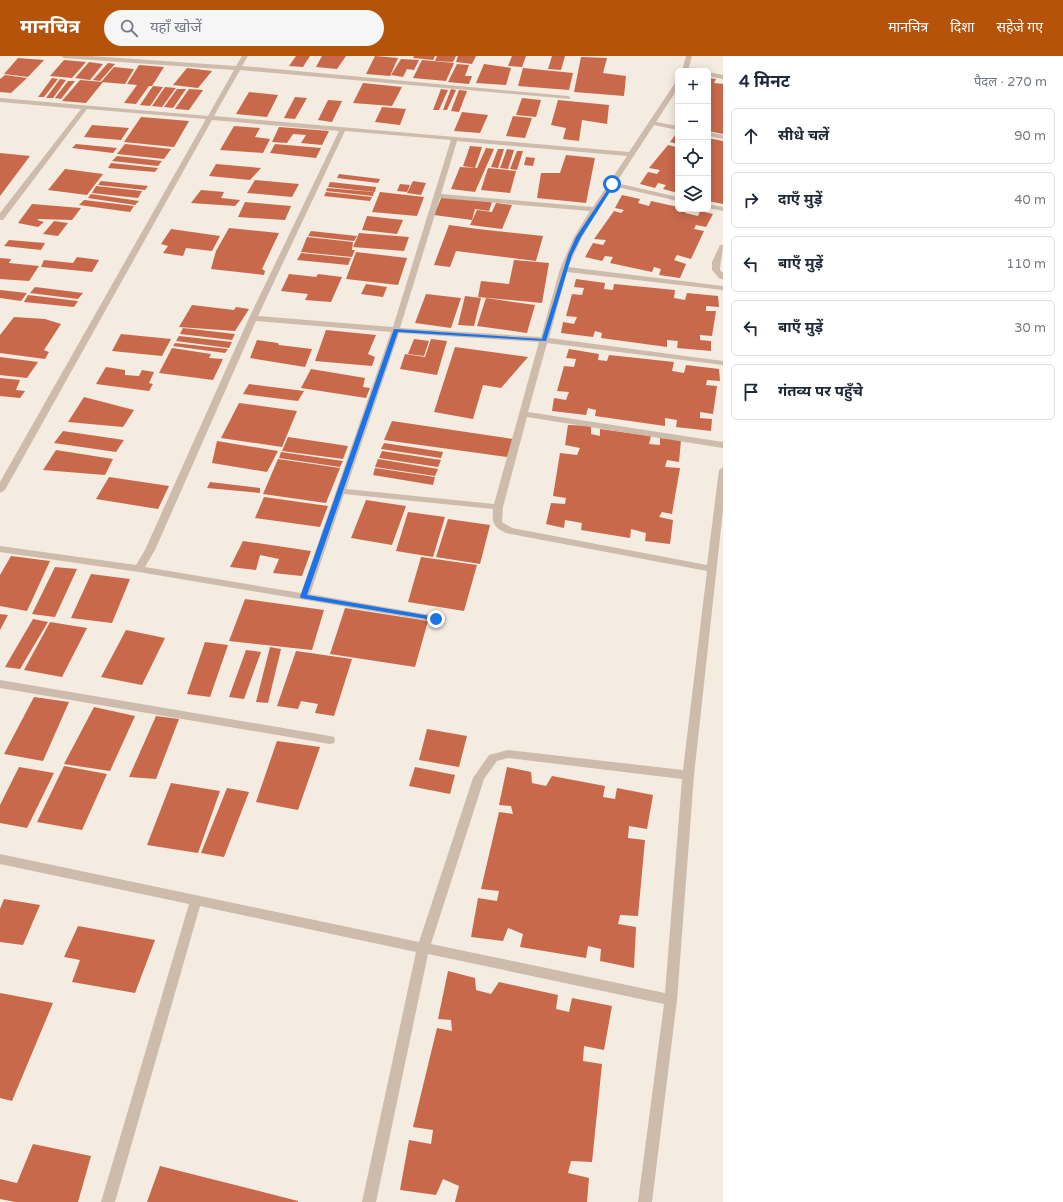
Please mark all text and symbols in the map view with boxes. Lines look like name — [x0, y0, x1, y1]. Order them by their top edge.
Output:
search box — [104, 10, 384, 46]
text: मानचित्र — [20, 16, 80, 38]
icon: search — [118, 17, 140, 39]
text: यहाँ खोजें — [150, 18, 202, 36]
text: मानचित्र — [888, 19, 928, 36]
text: दिशा — [950, 19, 974, 36]
text: सहेजे गए — [996, 19, 1043, 36]
map controls — [675, 68, 711, 212]
button: + — [675, 68, 711, 104]
text: 4 मिनट — [739, 71, 790, 92]
text: पैदल · 270 m — [974, 74, 1047, 90]
button: − — [675, 104, 711, 140]
icon: ahead — [740, 125, 762, 147]
text: सीधे चलें — [778, 126, 829, 144]
text: 90 m — [1014, 128, 1046, 144]
button: locate — [675, 140, 711, 176]
route start — [603, 175, 621, 193]
button: layers — [675, 176, 711, 212]
icon: right — [740, 189, 762, 211]
text: दाएँ मुड़ें — [778, 190, 822, 208]
text: 40 m — [1014, 192, 1046, 208]
icon: left — [740, 253, 762, 275]
text: बाएँ मुड़ें — [778, 254, 823, 272]
text: 110 m — [1006, 256, 1046, 272]
icon: left — [740, 317, 762, 339]
text: बाएँ मुड़ें — [778, 318, 823, 336]
text: 30 m — [1014, 320, 1046, 336]
icon: arrive — [740, 381, 762, 403]
text: गंतव्य पर पहुँचे — [778, 382, 863, 400]
route end — [427, 610, 445, 628]

